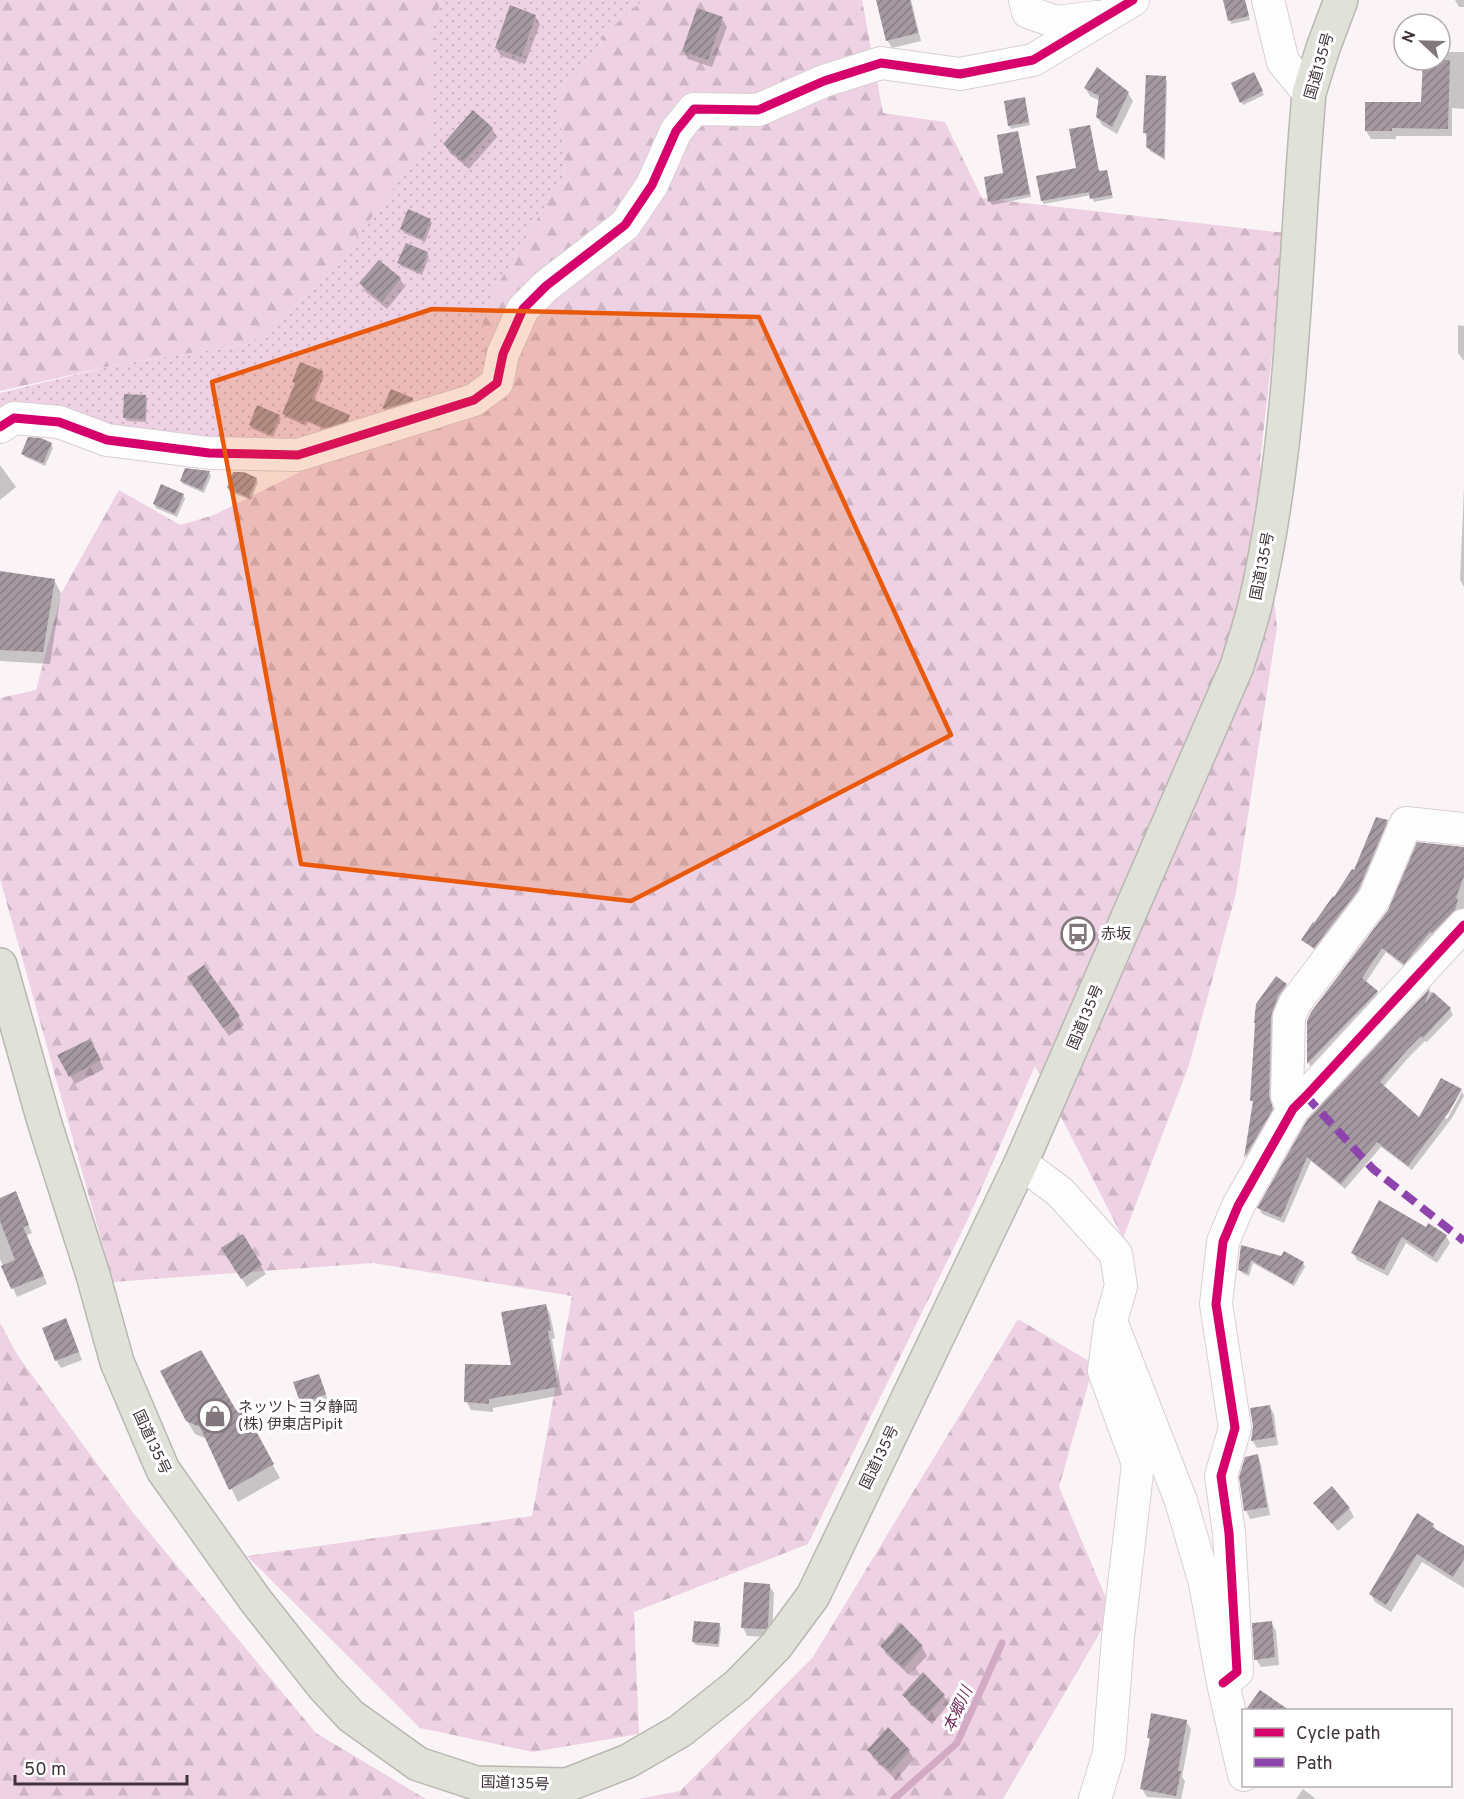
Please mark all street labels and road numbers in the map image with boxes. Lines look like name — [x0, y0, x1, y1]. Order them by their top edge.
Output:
street label: 国道135号 — [1302, 31, 1339, 102]
street label: 国道135号 — [1248, 531, 1279, 602]
street label: 国道135号 — [1064, 982, 1109, 1053]
street label: 国道135号 — [127, 1407, 174, 1478]
street label: 国道135号 — [857, 1423, 904, 1493]
street label: 国道135号 — [480, 1774, 550, 1795]

